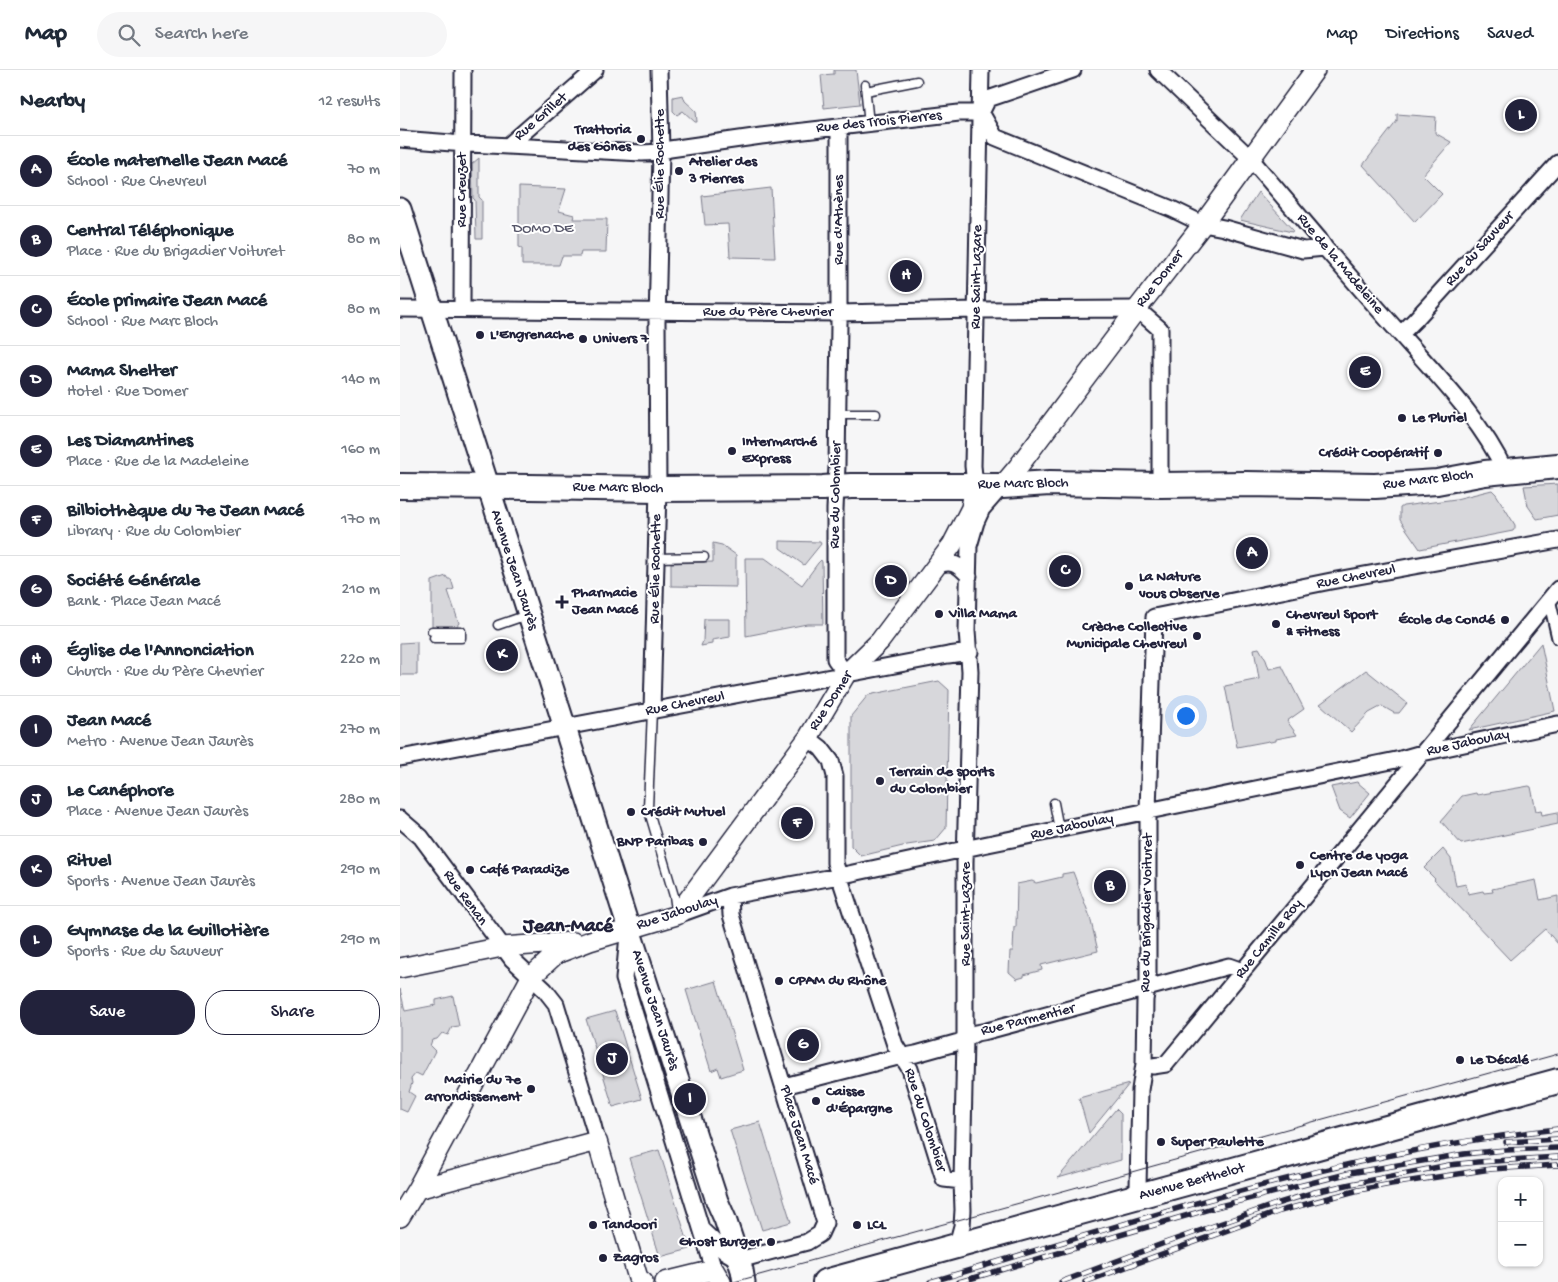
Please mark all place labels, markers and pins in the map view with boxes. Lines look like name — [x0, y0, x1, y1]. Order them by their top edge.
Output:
pin: L — [1505, 96, 1537, 134]
place label: Trattoria des Gônes — [568, 121, 632, 156]
marker: Trattoria des Gônes — [635, 133, 647, 145]
place label: Atelier des 3 Pierres — [688, 153, 758, 188]
marker: Atelier des 3 Pierres — [673, 165, 685, 177]
pin: H — [890, 257, 922, 295]
place label: L'Engrenache — [490, 326, 575, 344]
marker: L'Engrenache — [474, 329, 486, 341]
place label: Univers 7 — [593, 330, 650, 348]
marker: Univers 7 — [577, 333, 589, 345]
pin: E — [1349, 353, 1381, 391]
place label: Le Pluriel — [1412, 409, 1468, 427]
marker: Le Pluriel — [1396, 412, 1408, 424]
place label: Intermarché Express — [742, 433, 818, 468]
place label: Crédit Coopératif — [1318, 444, 1429, 462]
marker: Intermarché Express — [726, 445, 738, 457]
marker: Crédit Coopératif — [1432, 447, 1444, 459]
pin: A — [1236, 534, 1268, 572]
pin: C — [1049, 552, 1081, 590]
pin: D — [875, 562, 907, 600]
place label: La Nature vous Observe — [1138, 568, 1221, 603]
marker: La Nature vous Observe — [1123, 580, 1135, 592]
place label: Pharmacie Jean Macé — [571, 584, 640, 619]
marker: Pharmacie Jean Macé — [556, 596, 568, 608]
place label: Villa Mama — [948, 605, 1017, 623]
place label: Chevreul Sport & Fitness — [1285, 606, 1379, 641]
marker: Villa Mama — [933, 608, 945, 620]
place label: École de Condé — [1399, 611, 1496, 629]
marker: École de Condé — [1499, 614, 1511, 626]
place label: Crèche Collective Municipale Chevreul — [1067, 618, 1188, 653]
marker: Chevreul Sport & Fitness — [1270, 618, 1282, 630]
marker: Crèche Collective Municipale Chevreul — [1191, 630, 1203, 642]
pin: K — [486, 636, 518, 674]
place label: Terrain de sports du Colombier — [889, 763, 996, 798]
marker: Terrain de sports du Colombier — [874, 775, 886, 787]
place label: Crédit Mutuel — [640, 803, 726, 821]
pin: F — [781, 804, 813, 842]
marker: Crédit Mutuel — [625, 806, 637, 818]
place label: BNP Paribas — [616, 833, 694, 851]
marker: BNP Paribas — [697, 836, 709, 848]
place label: Centre de yoga Lyon Jean Macé — [1309, 847, 1409, 882]
marker: Centre de yoga Lyon Jean Macé — [1294, 859, 1306, 871]
place label: Café Paradize — [479, 861, 570, 879]
marker: Café Paradize — [464, 864, 476, 876]
pin: B — [1094, 867, 1126, 905]
place label: CPAM du Rhône — [788, 972, 887, 990]
marker: CPAM du Rhône — [773, 975, 785, 987]
pin: G — [787, 1026, 819, 1064]
pin: J — [596, 1040, 628, 1078]
place label: Le Décalé — [1470, 1051, 1530, 1069]
marker: Le Décalé — [1454, 1054, 1466, 1066]
place label: Mairie du 7e arrondissement — [424, 1071, 523, 1106]
pin: I — [674, 1080, 706, 1118]
marker: Mairie du 7e arrondissement — [525, 1083, 537, 1095]
place label: Caisse d'Épargne — [825, 1083, 894, 1118]
marker: Caisse d'Épargne — [810, 1095, 822, 1107]
place label: Super Paulette — [1171, 1133, 1265, 1151]
marker: Super Paulette — [1155, 1136, 1167, 1148]
place label: Tandoori — [602, 1216, 657, 1234]
place label: LCL — [867, 1216, 888, 1234]
marker: Tandoori — [587, 1219, 599, 1231]
marker: LCL — [851, 1219, 863, 1231]
place label: Ghost Burger — [679, 1233, 763, 1251]
marker: Ghost Burger — [765, 1236, 777, 1248]
place label: Zagros — [613, 1249, 660, 1267]
marker: Zagros — [597, 1252, 609, 1264]

